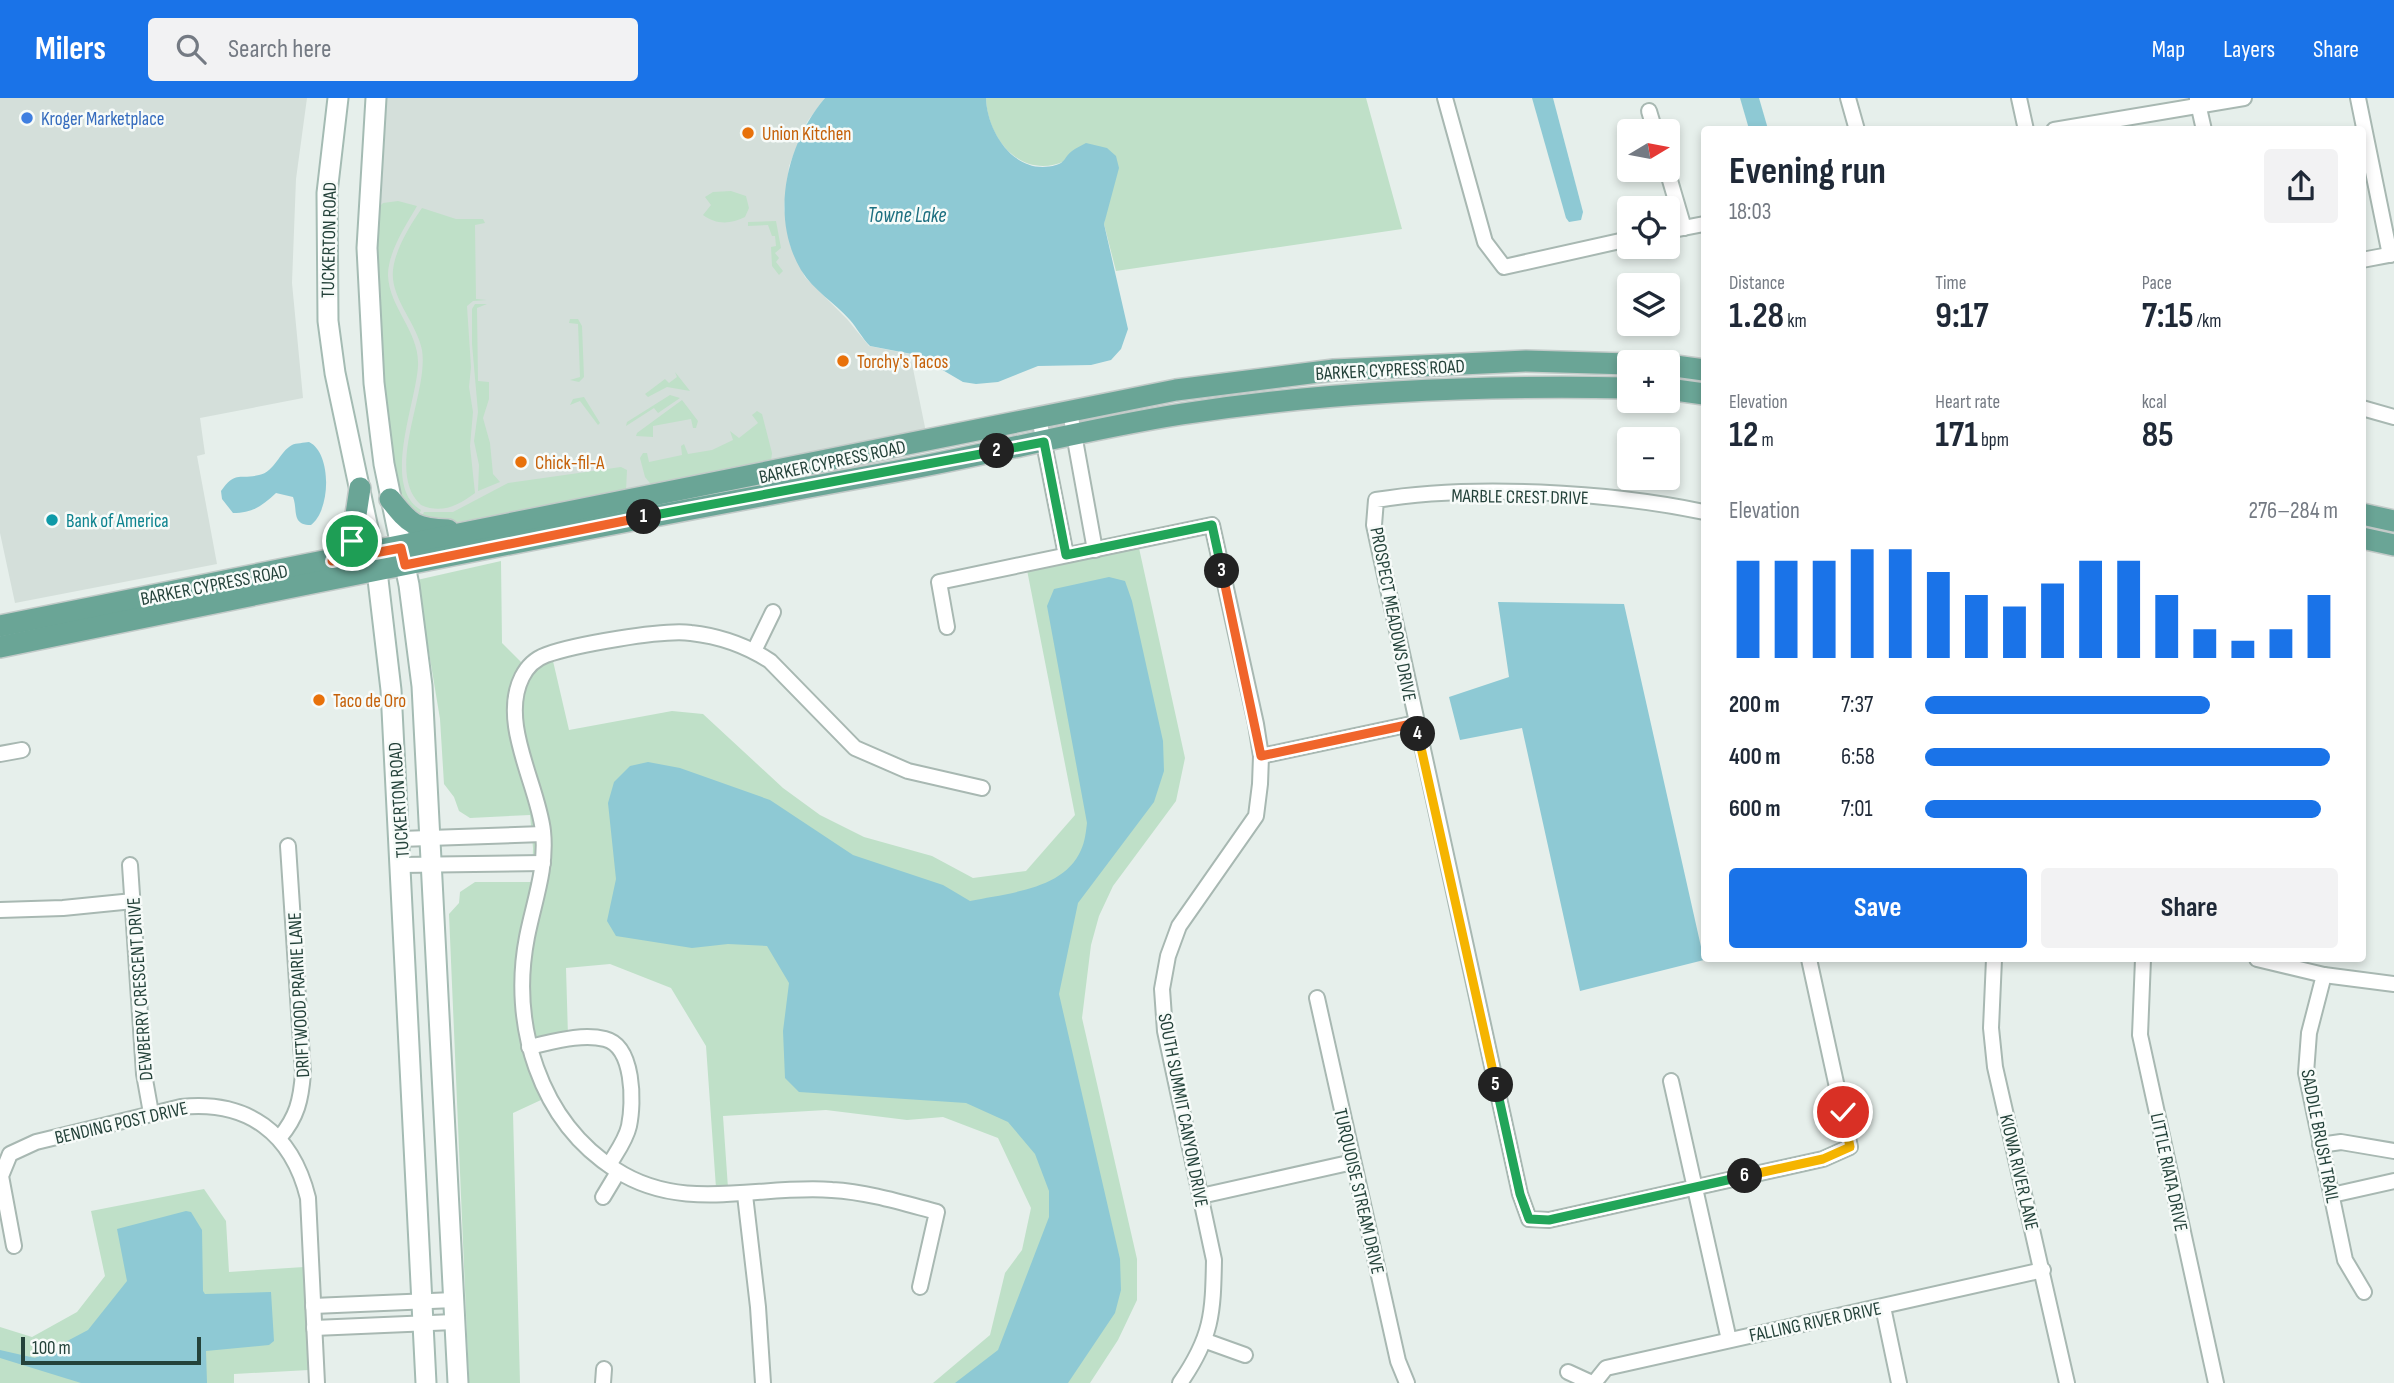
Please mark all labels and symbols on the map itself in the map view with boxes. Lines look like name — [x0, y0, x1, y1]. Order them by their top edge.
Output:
place label: Kroger Marketplace — [41, 108, 164, 131]
marker: Kroger Marketplace — [19, 110, 35, 126]
north arrow — [1617, 119, 1680, 182]
place label: Union Kitchen — [762, 123, 851, 146]
marker: Union Kitchen — [740, 125, 756, 141]
street label: TUCKERTON ROAD — [317, 182, 342, 298]
water label: Towne Lake — [868, 203, 946, 228]
place label: Torchy's Tacos — [857, 351, 949, 374]
marker: Torchy's Tacos — [835, 353, 851, 369]
street label: BARKER CYPRESS ROAD — [1315, 355, 1465, 386]
pin: 2 — [979, 434, 1014, 468]
street label: BARKER CYPRESS ROAD — [757, 436, 908, 489]
place label: Chick-fil-A — [535, 452, 605, 475]
marker: Chick-fil-A — [513, 454, 529, 470]
street label: MARBLE CREST DRIVE — [1451, 485, 1589, 510]
pin: 1 — [626, 500, 662, 534]
place label: Bank of America — [66, 510, 169, 533]
pin — [322, 511, 382, 571]
marker: Bank of America — [44, 512, 60, 528]
street label: PROSPECT MEADOWS DRIVE — [1364, 525, 1421, 703]
pin: 3 — [1204, 554, 1240, 588]
street label: BARKER CYPRESS ROAD — [139, 560, 290, 611]
place label: Taco de Oro — [333, 690, 406, 713]
marker: Taco de Oro — [311, 692, 327, 708]
pin: 4 — [1400, 716, 1436, 752]
street label: TUCKERTON ROAD — [384, 741, 415, 859]
street label: DEWBERRY CRESCENT DRIVE — [123, 896, 158, 1081]
street label: DRIFTWOOD PRAIRIE LANE — [284, 912, 315, 1078]
street label: SOUTH SUMMIT CANYON DRIVE — [1152, 1011, 1213, 1209]
pin: 5 — [1478, 1068, 1514, 1102]
street label: SADDLE BRUSH TRAIL — [2295, 1068, 2344, 1205]
pin — [1813, 1082, 1873, 1142]
street label: BENDING POST DRIVE — [53, 1097, 190, 1150]
street label: TURQUOISE STREAM DRIVE — [1328, 1106, 1389, 1277]
street label: LITTLE RIATA DRIVE — [2145, 1111, 2192, 1234]
street label: KIOWA RIVER LANE — [1994, 1112, 2043, 1233]
pin: 6 — [1728, 1158, 1762, 1194]
street label: FALLING RIVER DRIVE — [1747, 1297, 1883, 1348]
scale bar — [21, 1334, 201, 1366]

